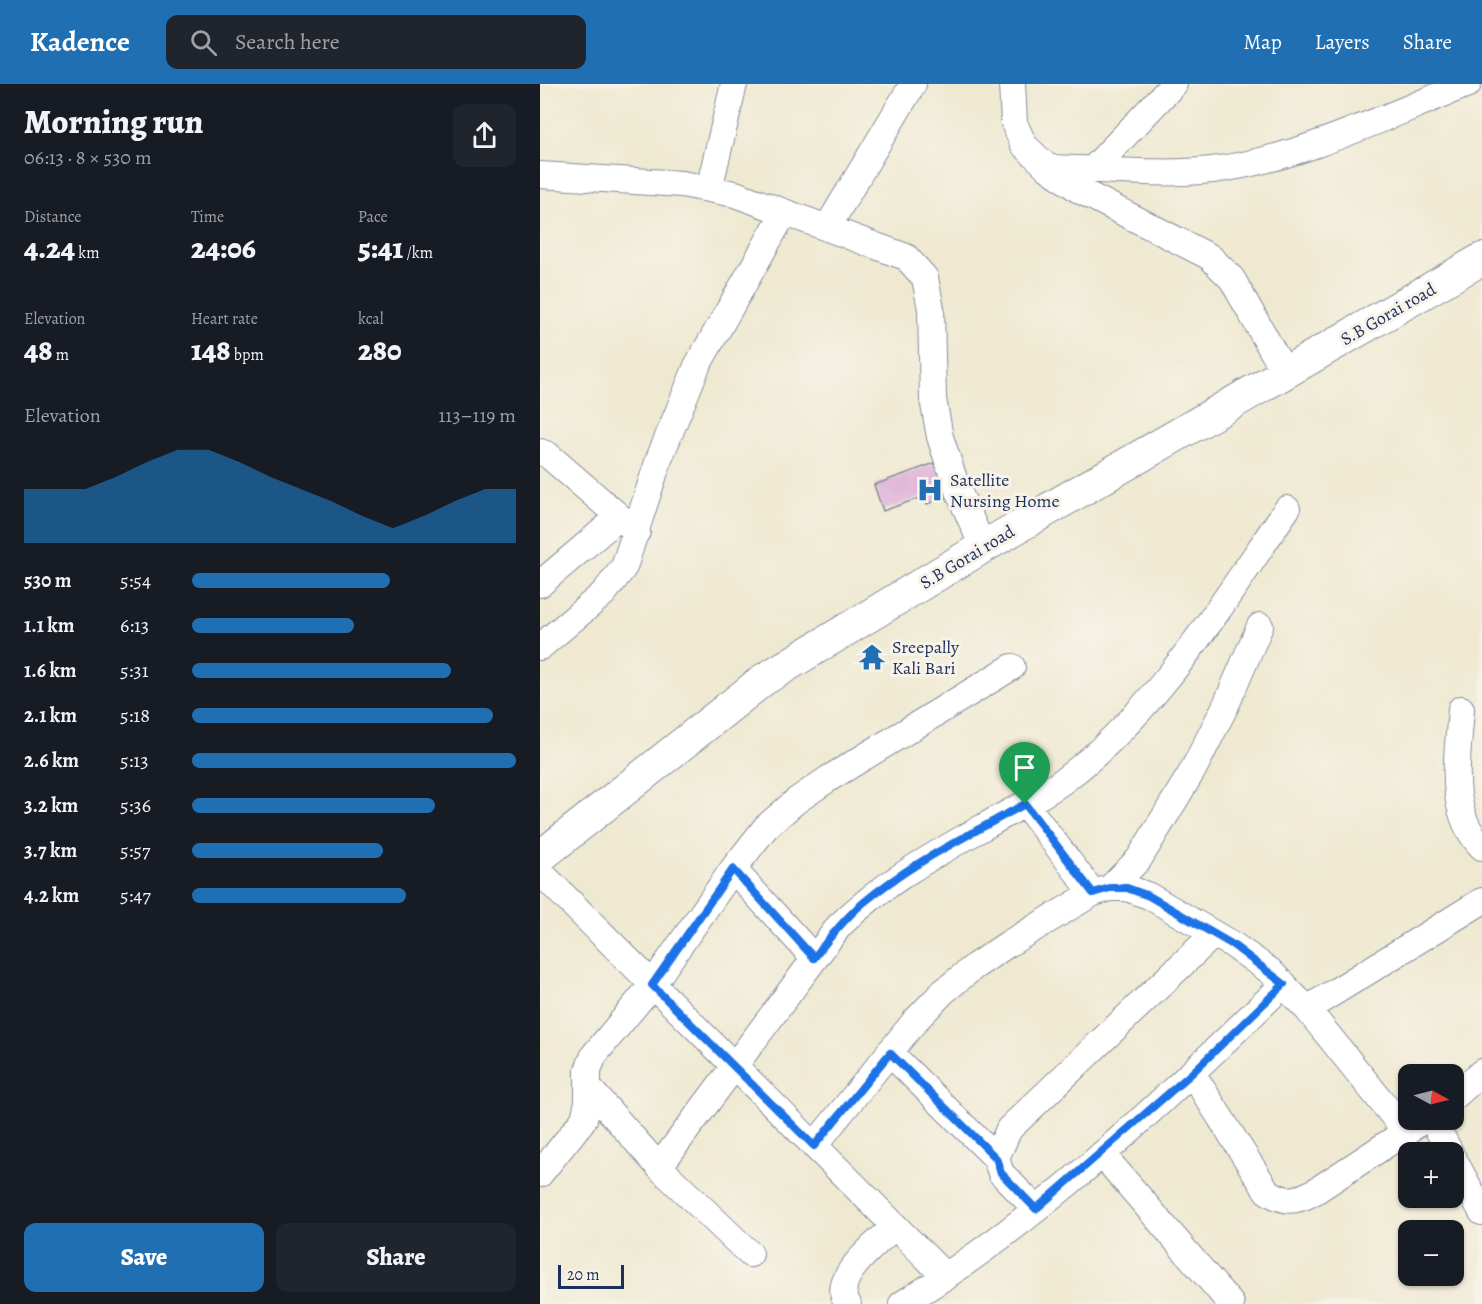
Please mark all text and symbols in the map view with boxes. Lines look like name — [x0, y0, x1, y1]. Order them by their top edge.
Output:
search box — [166, 15, 586, 69]
text: Kadence — [30, 23, 130, 61]
icon: search — [187, 26, 220, 59]
text: Search here — [235, 27, 340, 57]
text: Map — [1243, 28, 1282, 56]
text: Layers — [1315, 28, 1370, 56]
text: Share — [1403, 28, 1452, 56]
text: Morning run — [24, 99, 203, 144]
button: share — [453, 104, 516, 167]
text: 06:13 · 8 × 530 m — [24, 144, 152, 171]
text: Distance — [24, 206, 81, 228]
text: Time — [191, 206, 224, 228]
text: Pace — [358, 206, 388, 228]
text: 4.24 — [24, 228, 75, 268]
text: 24:06 — [191, 228, 256, 268]
text: 5:41 — [358, 228, 403, 268]
text: km — [75, 242, 100, 264]
text: /km — [403, 242, 433, 264]
street label: S.B Gorai road — [1336, 277, 1440, 351]
text: Elevation — [24, 308, 85, 330]
text: Heart rate — [191, 308, 258, 330]
text: kcal — [358, 308, 384, 330]
text: 48 — [24, 330, 53, 370]
text: 148 — [191, 330, 231, 370]
text: 280 — [358, 330, 402, 370]
text: m — [53, 344, 69, 366]
text: bpm — [231, 344, 264, 366]
text: Elevation — [24, 402, 101, 429]
text: 113–119 m — [438, 402, 516, 429]
place label: Satellite Nursing Home — [950, 468, 1060, 513]
hospital icon: Satellite Nursing Home — [915, 475, 945, 505]
street label: S.B Gorai road — [915, 519, 1019, 595]
text: 530 m — [24, 567, 71, 594]
text: 5:54 — [120, 567, 151, 594]
text: 1.1 km — [24, 612, 74, 639]
text: 6:13 — [120, 612, 149, 639]
place label: Sreepally Kali Bari — [892, 635, 960, 680]
temple icon: Sreepally Kali Bari — [857, 642, 887, 672]
text: 1.6 km — [24, 657, 77, 684]
text: 5:31 — [120, 657, 149, 684]
text: 2.1 km — [24, 702, 77, 729]
text: 5:18 — [120, 702, 150, 729]
pin — [999, 742, 1050, 804]
text: 2.6 km — [24, 747, 79, 774]
text: 5:13 — [120, 747, 149, 774]
icon: arrive — [1008, 751, 1041, 784]
text: 3.2 km — [24, 792, 78, 819]
text: 5:36 — [120, 792, 151, 819]
text: 3.7 km — [24, 837, 77, 864]
text: 5:57 — [120, 837, 150, 864]
text: 4.2 km — [24, 882, 79, 909]
text: 5:47 — [120, 882, 151, 909]
north arrow — [1398, 1064, 1464, 1130]
map controls — [1398, 1064, 1464, 1286]
button: + — [1398, 1142, 1464, 1208]
button: − — [1398, 1220, 1464, 1286]
button: Save — [24, 1223, 264, 1292]
button: Share — [276, 1223, 516, 1292]
scale bar — [558, 1262, 624, 1290]
text: 20 m — [567, 1264, 600, 1286]

